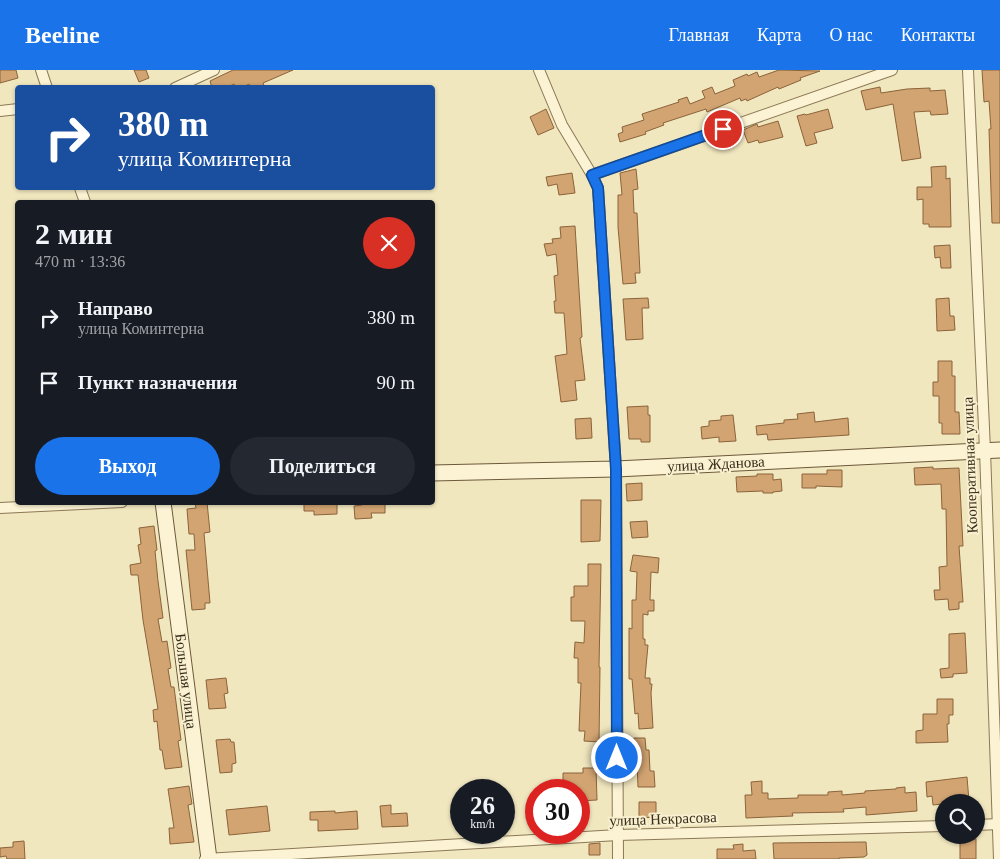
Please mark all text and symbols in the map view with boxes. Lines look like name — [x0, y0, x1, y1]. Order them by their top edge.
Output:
text: Beeline — [25, 22, 100, 48]
text: Главная — [669, 25, 729, 45]
text: Карта — [757, 25, 802, 45]
text: О нас — [830, 25, 873, 45]
text: Контакты — [901, 25, 975, 45]
icon: right — [35, 105, 100, 170]
text: 380 m — [118, 105, 208, 144]
pin — [702, 108, 744, 150]
icon: arrive — [709, 115, 737, 143]
text: улица Коминтерна — [118, 146, 291, 171]
text: 2 мин — [35, 217, 113, 250]
button: close — [363, 217, 415, 269]
text: 470 m · 13:36 — [35, 253, 125, 270]
text: Направо — [78, 298, 153, 319]
icon: right — [35, 304, 63, 332]
text: 380 m — [367, 307, 415, 328]
text: улица Коминтерна — [78, 320, 204, 337]
icon: arrive — [35, 369, 63, 397]
text: Пункт назначения — [78, 372, 237, 393]
text: 90 m — [376, 372, 415, 393]
street label: Кооперативная улица — [960, 396, 980, 534]
button: Выход — [35, 437, 220, 495]
button: Поделиться — [230, 437, 415, 495]
street label: улица Жданова — [667, 453, 765, 475]
street label: Большая улица — [172, 632, 200, 730]
position arrow — [590, 731, 642, 783]
speed limit sign: 30 — [525, 779, 590, 844]
text: 26 — [470, 792, 495, 819]
map controls — [935, 794, 985, 844]
button: search — [935, 794, 985, 844]
street label: улица Некрасова — [609, 809, 717, 829]
text: km/h — [470, 817, 495, 831]

